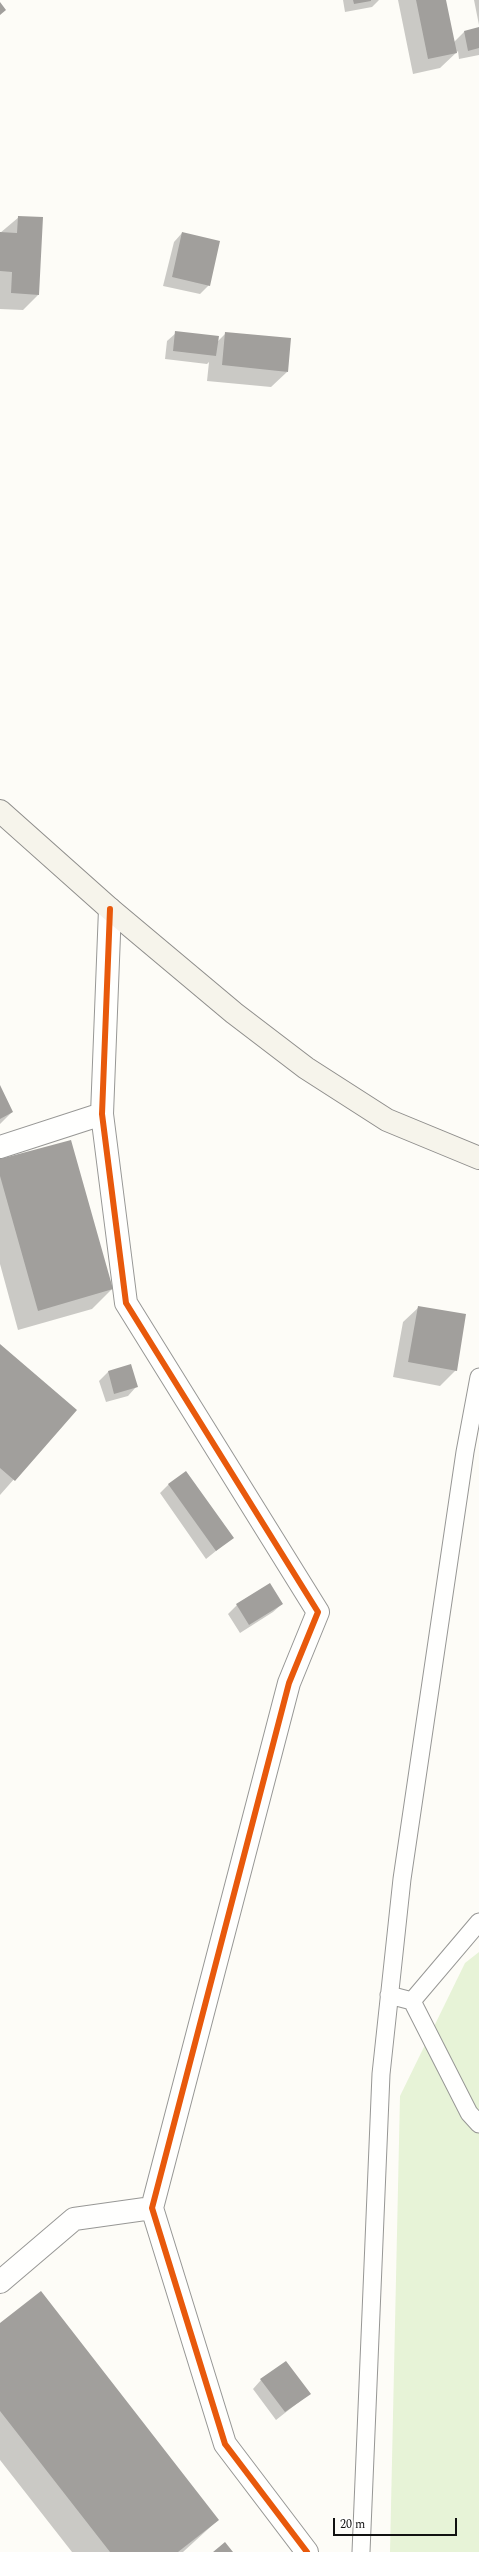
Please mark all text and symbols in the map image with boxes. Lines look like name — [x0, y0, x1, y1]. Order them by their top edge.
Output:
scale bar — [335, 2510, 459, 2536]
text: 20 m — [340, 2515, 365, 2534]

